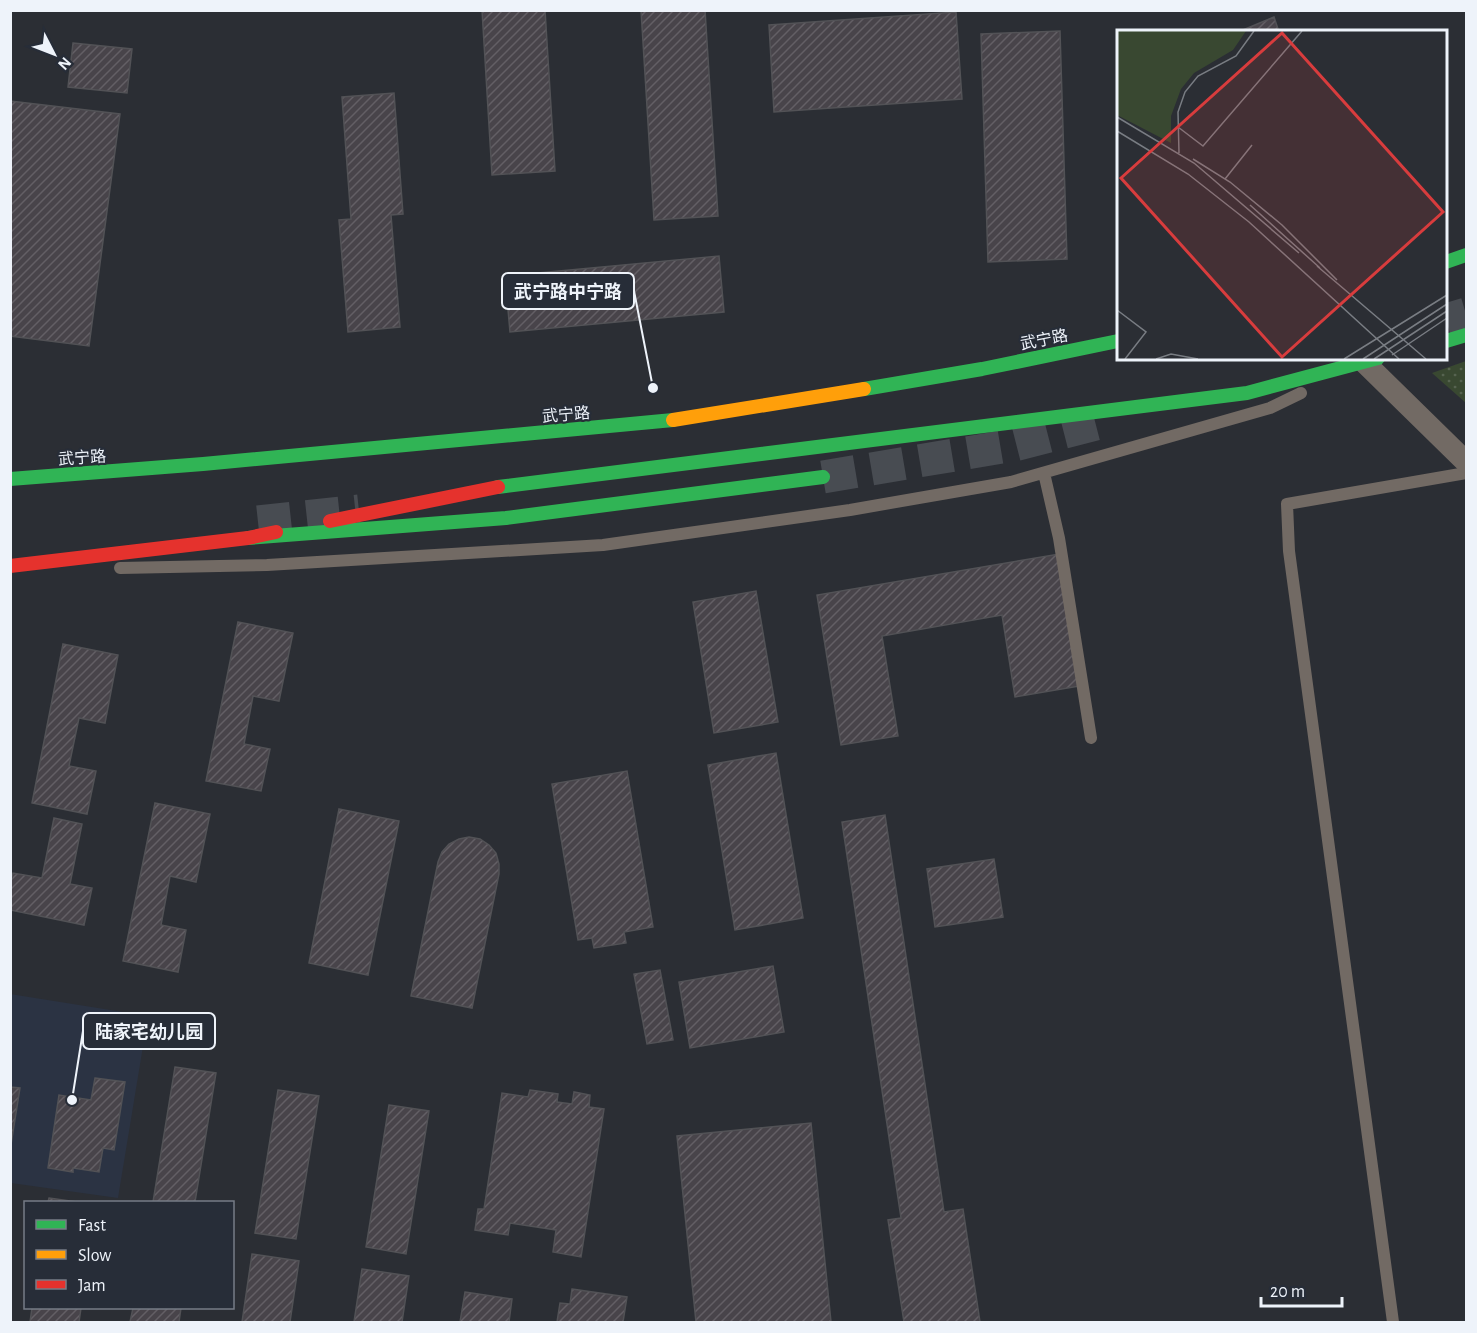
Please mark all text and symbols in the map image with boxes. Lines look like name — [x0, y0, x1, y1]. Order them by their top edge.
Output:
north arrow — [24, 24, 84, 84]
inset map — [1117, 30, 1447, 360]
text: N — [55, 54, 74, 73]
callout: 武宁路中宁路 — [502, 273, 634, 309]
text: 武宁路中宁路 — [514, 282, 622, 302]
street label: 武宁路 — [1019, 327, 1069, 352]
street label: 武宁路 — [541, 404, 591, 425]
street label: 武宁路 — [57, 447, 107, 468]
callout: 陆家宅幼儿园 — [83, 1013, 215, 1049]
text: 陆家宅幼儿园 — [95, 1022, 203, 1042]
legend — [24, 1201, 234, 1309]
text: Fast — [78, 1217, 106, 1235]
text: Slow — [78, 1247, 111, 1265]
scale bar — [1261, 1270, 1342, 1308]
text: Jam — [78, 1277, 106, 1295]
text: 20 m — [1270, 1283, 1305, 1301]

